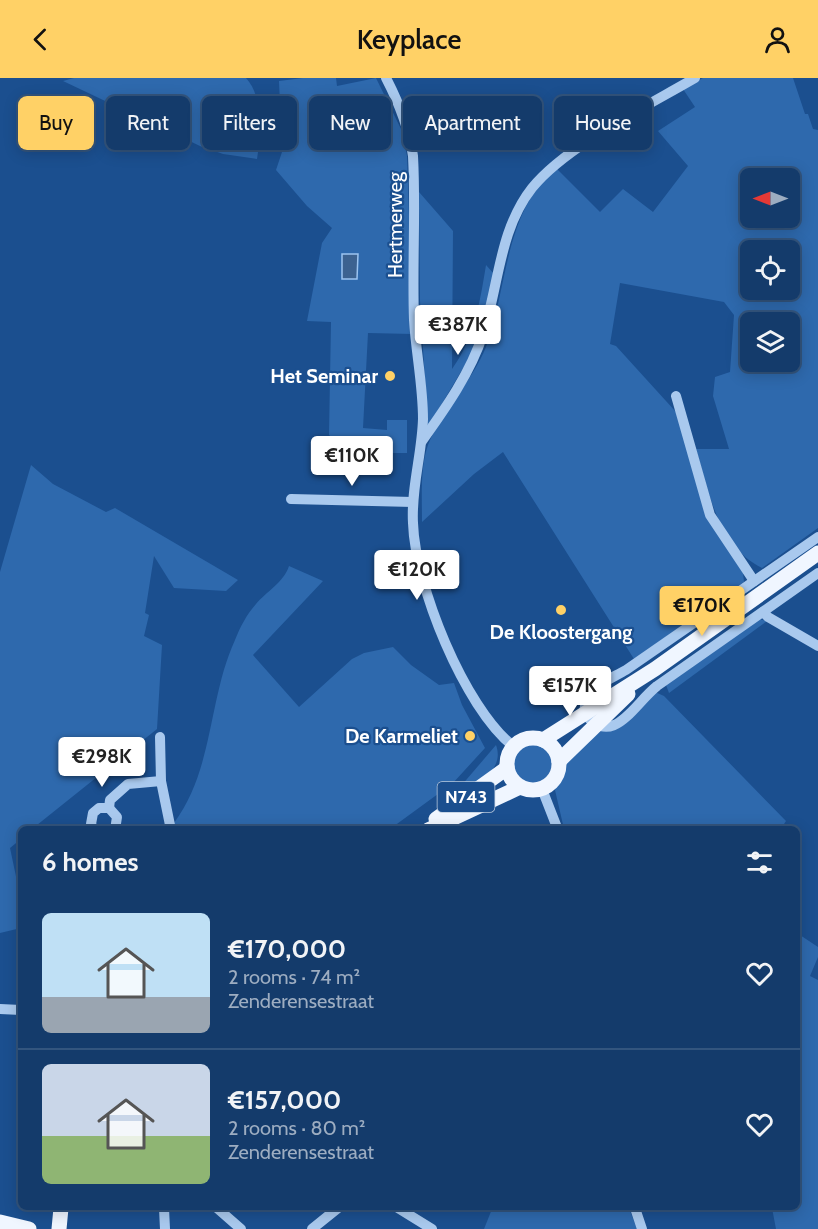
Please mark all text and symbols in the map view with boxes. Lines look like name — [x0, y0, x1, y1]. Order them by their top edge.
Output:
icon: back — [24, 23, 57, 56]
text: Keyplace — [357, 23, 461, 56]
icon: person — [761, 23, 794, 56]
chip: Buy — [18, 96, 94, 150]
chip: Rent — [106, 96, 190, 150]
chip: Filters — [202, 96, 297, 150]
chip: New — [309, 96, 391, 150]
chip: Apartment — [403, 96, 542, 150]
chip: House — [554, 96, 652, 150]
north arrow — [740, 168, 800, 228]
map controls — [740, 168, 800, 372]
street label: Hertmerweg — [383, 171, 407, 278]
button: locate — [740, 240, 800, 300]
pin: €387K — [416, 305, 500, 356]
text: €387K — [429, 312, 487, 336]
button: layers — [740, 312, 800, 372]
place label: Het Seminar — [270, 364, 378, 388]
marker: Het Seminar — [383, 369, 397, 383]
pin: €110K — [310, 436, 394, 487]
text: €110K — [325, 443, 379, 467]
pin: €120K — [375, 550, 459, 601]
text: €120K — [388, 557, 446, 581]
pin: €170K — [660, 586, 744, 637]
text: €170K — [674, 593, 730, 617]
marker: De Kloostergang — [554, 603, 568, 617]
place label: De Kloostergang — [490, 620, 632, 644]
pin: €157K — [528, 666, 612, 717]
text: €157K — [543, 673, 597, 697]
place label: De Karmeliet — [345, 724, 458, 748]
marker: De Karmeliet — [463, 729, 477, 743]
pin: €298K — [60, 737, 144, 788]
text: €298K — [72, 744, 132, 768]
road number: N743 — [438, 782, 494, 812]
text: 6 homes — [42, 846, 139, 878]
icon: filters — [743, 846, 776, 879]
text: €170,000 — [228, 933, 346, 965]
icon: home — [90, 937, 162, 1009]
icon: heart — [743, 957, 776, 990]
text: 2 rooms · 74 m² — [228, 965, 360, 989]
text: Zenderensestraat — [228, 989, 374, 1013]
text: €157,000 — [228, 1084, 341, 1116]
icon: home — [90, 1088, 162, 1160]
icon: heart — [743, 1108, 776, 1141]
text: 2 rooms · 80 m² — [228, 1116, 365, 1140]
text: Zenderensestraat — [228, 1140, 374, 1164]

